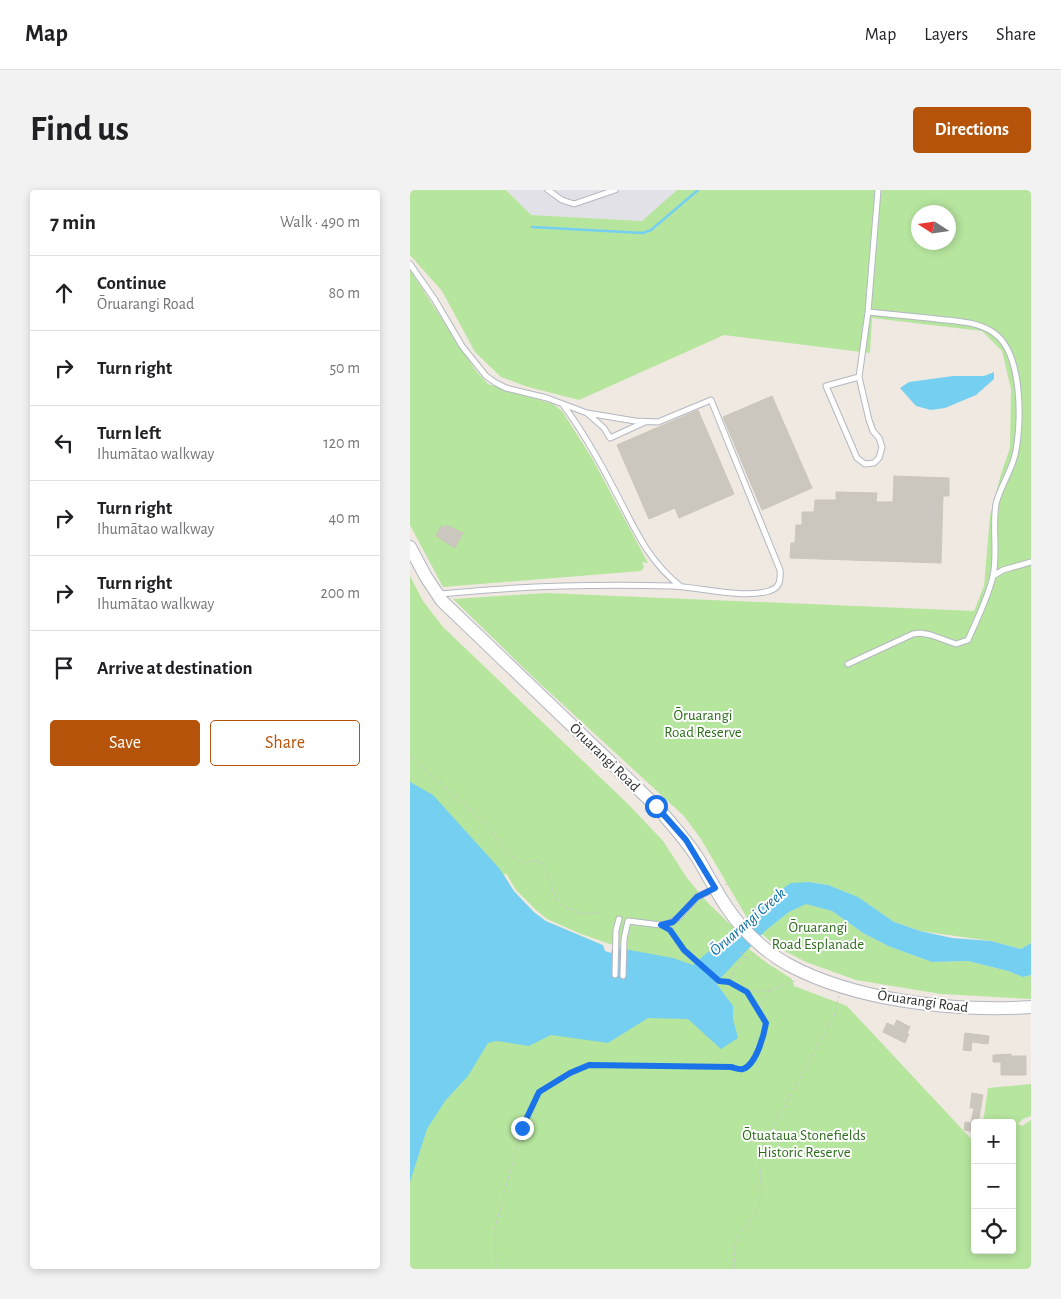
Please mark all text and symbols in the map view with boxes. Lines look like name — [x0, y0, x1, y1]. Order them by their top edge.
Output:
text: Map — [25, 22, 68, 46]
text: Map — [865, 26, 896, 44]
text: Layers — [924, 26, 968, 44]
text: Share — [996, 26, 1036, 44]
button: Directions — [913, 107, 1031, 153]
text: Find us — [30, 112, 129, 147]
north arrow — [911, 205, 956, 250]
text: 7 min — [50, 212, 96, 233]
text: Walk · 490 m — [280, 214, 360, 230]
text: Continue — [97, 274, 166, 293]
icon: ahead — [50, 279, 78, 307]
text: 80 m — [329, 285, 360, 301]
text: Ōruarangi Road — [97, 296, 194, 312]
icon: right — [50, 354, 78, 382]
text: Turn right — [97, 359, 172, 378]
text: 50 m — [329, 360, 360, 376]
text: Turn left — [97, 424, 161, 443]
icon: left — [50, 429, 78, 457]
text: 120 m — [323, 435, 360, 451]
text: Ihumātao walkway — [97, 446, 214, 462]
text: Turn right — [97, 499, 172, 518]
icon: right — [50, 504, 78, 532]
text: 40 m — [328, 510, 360, 526]
text: Ihumātao walkway — [97, 521, 214, 537]
text: Turn right — [97, 574, 172, 593]
icon: right — [50, 579, 78, 607]
text: 200 m — [320, 585, 360, 601]
text: Ihumātao walkway — [97, 596, 214, 612]
icon: arrive — [50, 654, 78, 682]
text: Arrive at destination — [97, 659, 253, 678]
park label: Ōruarangi Road Reserve — [664, 707, 742, 740]
button: Save — [50, 720, 200, 766]
button: Share — [210, 720, 360, 766]
street label: Ōruarangi Road — [567, 720, 644, 795]
route start — [645, 795, 668, 818]
water label: Ōruarangi Creek — [706, 884, 789, 959]
park label: Ōruarangi Road Esplanade — [772, 919, 864, 952]
street label: Ōruarangi Road — [877, 987, 970, 1015]
route end — [511, 1117, 534, 1140]
map controls — [971, 1119, 1016, 1254]
button: + — [971, 1119, 1016, 1164]
park label: Ōtuataua Stonefields Historic Reserve — [742, 1127, 866, 1160]
button: − — [971, 1164, 1016, 1209]
button: locate — [971, 1209, 1016, 1254]

